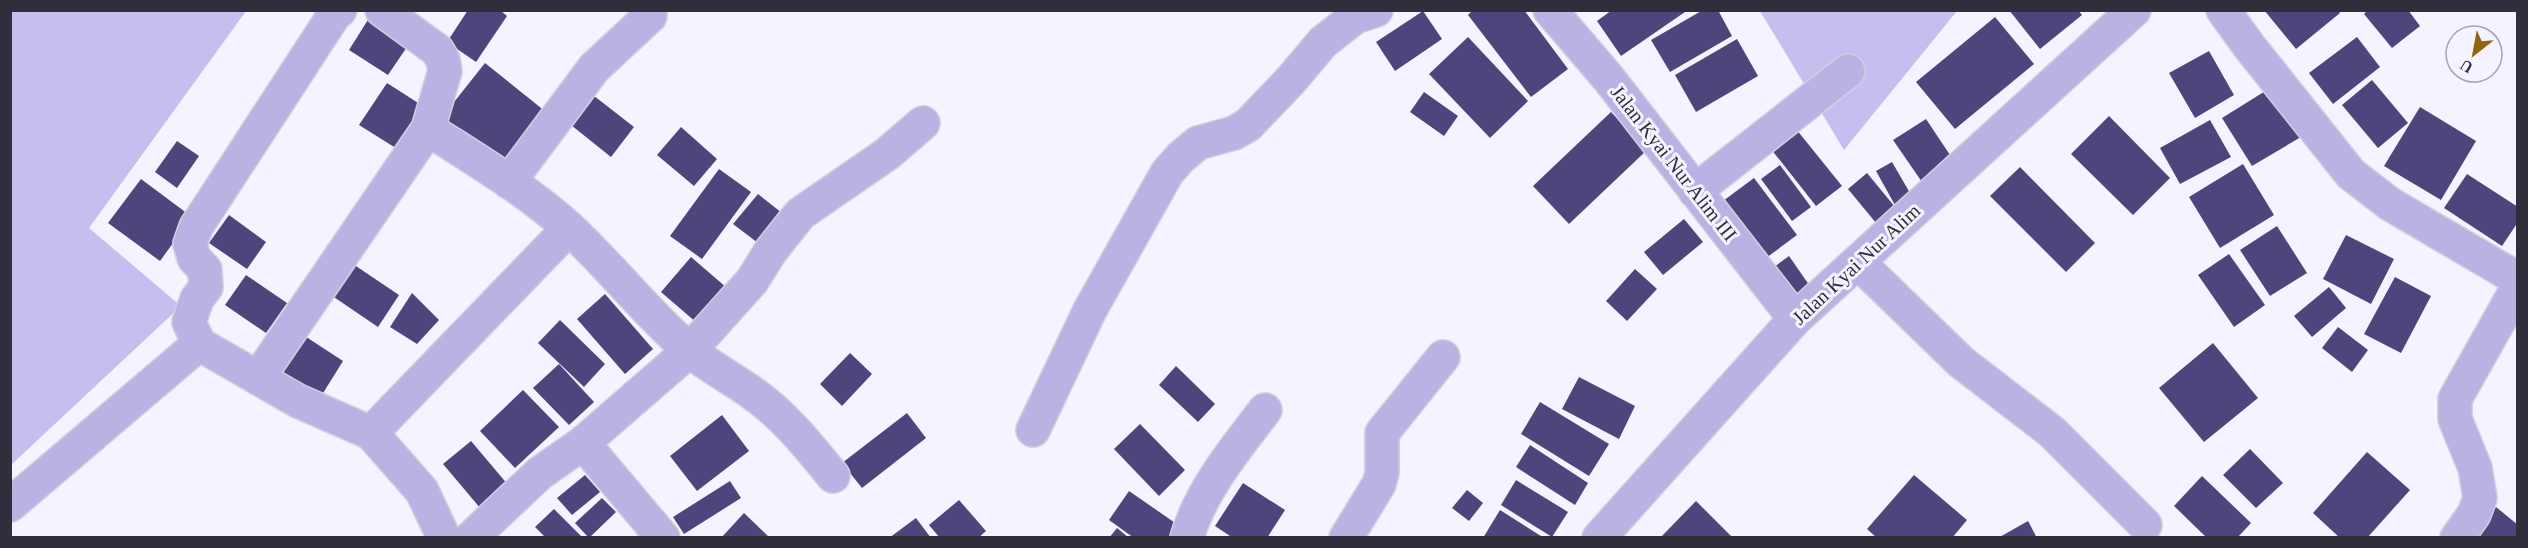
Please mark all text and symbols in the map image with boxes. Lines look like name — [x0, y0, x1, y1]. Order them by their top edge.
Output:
north arrow — [2444, 24, 2504, 84]
text: U — [2457, 56, 2476, 77]
street label: Jalan Kyai Nur Alim III — [1606, 81, 1741, 246]
street label: Jalan Kyai Nur Alim — [1788, 199, 1925, 329]

